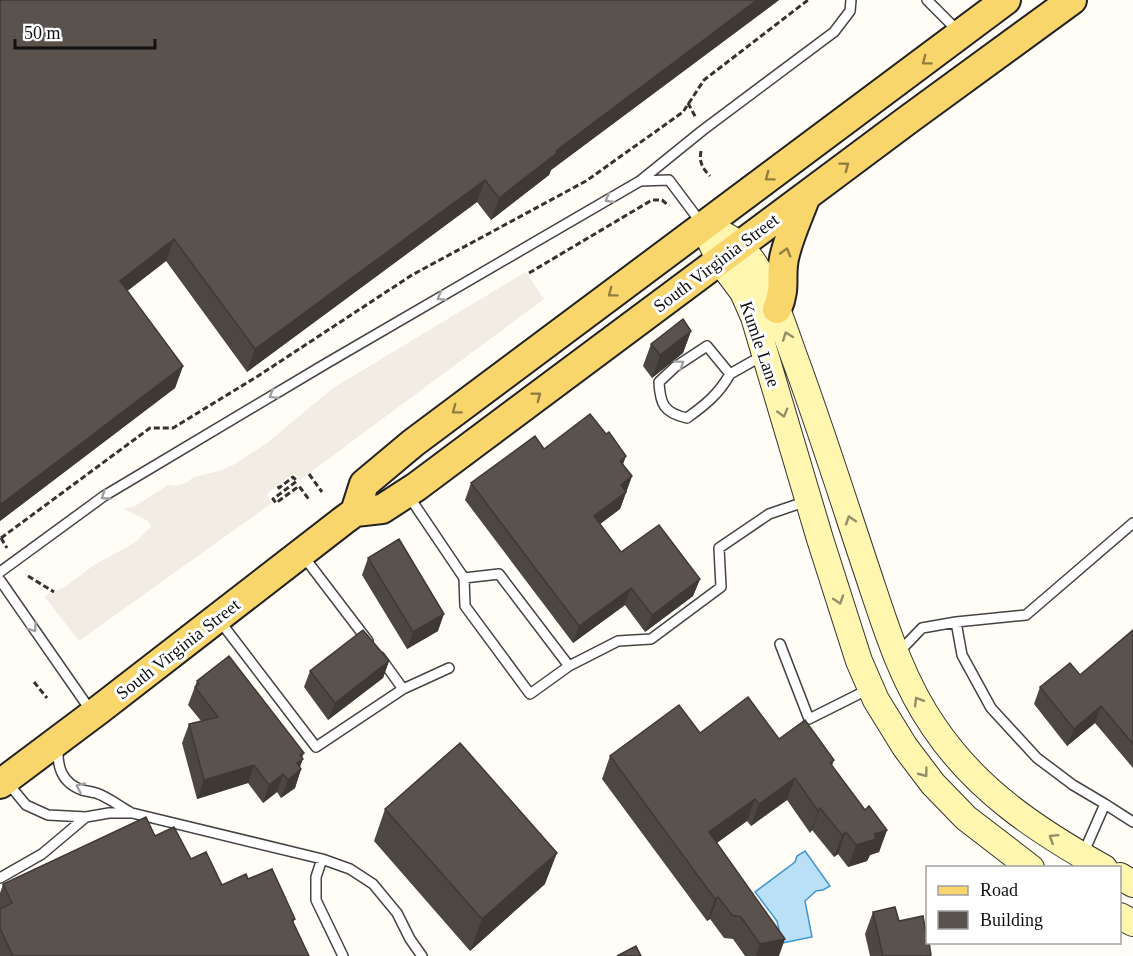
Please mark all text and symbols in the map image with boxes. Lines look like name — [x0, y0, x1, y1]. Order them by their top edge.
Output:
scale bar — [15, 12, 154, 50]
text: 50 m — [24, 23, 61, 43]
one-way arrow — [921, 53, 932, 64]
one-way arrow — [839, 163, 850, 174]
one-way arrow — [765, 170, 776, 181]
one-way arrow — [605, 192, 615, 203]
street label: South Virginia Street — [650, 209, 782, 317]
one-way arrow — [779, 247, 791, 258]
one-way arrow — [608, 286, 619, 297]
one-way arrow — [437, 290, 447, 301]
street label: Kumle Lane — [736, 298, 784, 390]
one-way arrow — [781, 331, 794, 342]
one-way arrow — [674, 360, 685, 371]
one-way arrow — [269, 388, 279, 400]
one-way arrow — [531, 392, 542, 403]
one-way arrow — [452, 402, 463, 413]
one-way arrow — [776, 407, 788, 418]
one-way arrow — [101, 489, 112, 500]
one-way arrow — [845, 515, 858, 526]
one-way arrow — [832, 594, 844, 605]
street label: South Virginia Street — [112, 595, 244, 703]
one-way arrow — [26, 621, 37, 632]
one-way arrow — [913, 697, 925, 707]
one-way arrow — [917, 766, 928, 777]
one-way arrow — [75, 783, 86, 795]
one-way arrow — [1049, 834, 1059, 846]
legend — [926, 866, 1121, 944]
text: Road — [980, 880, 1018, 900]
text: Building — [980, 910, 1043, 930]

